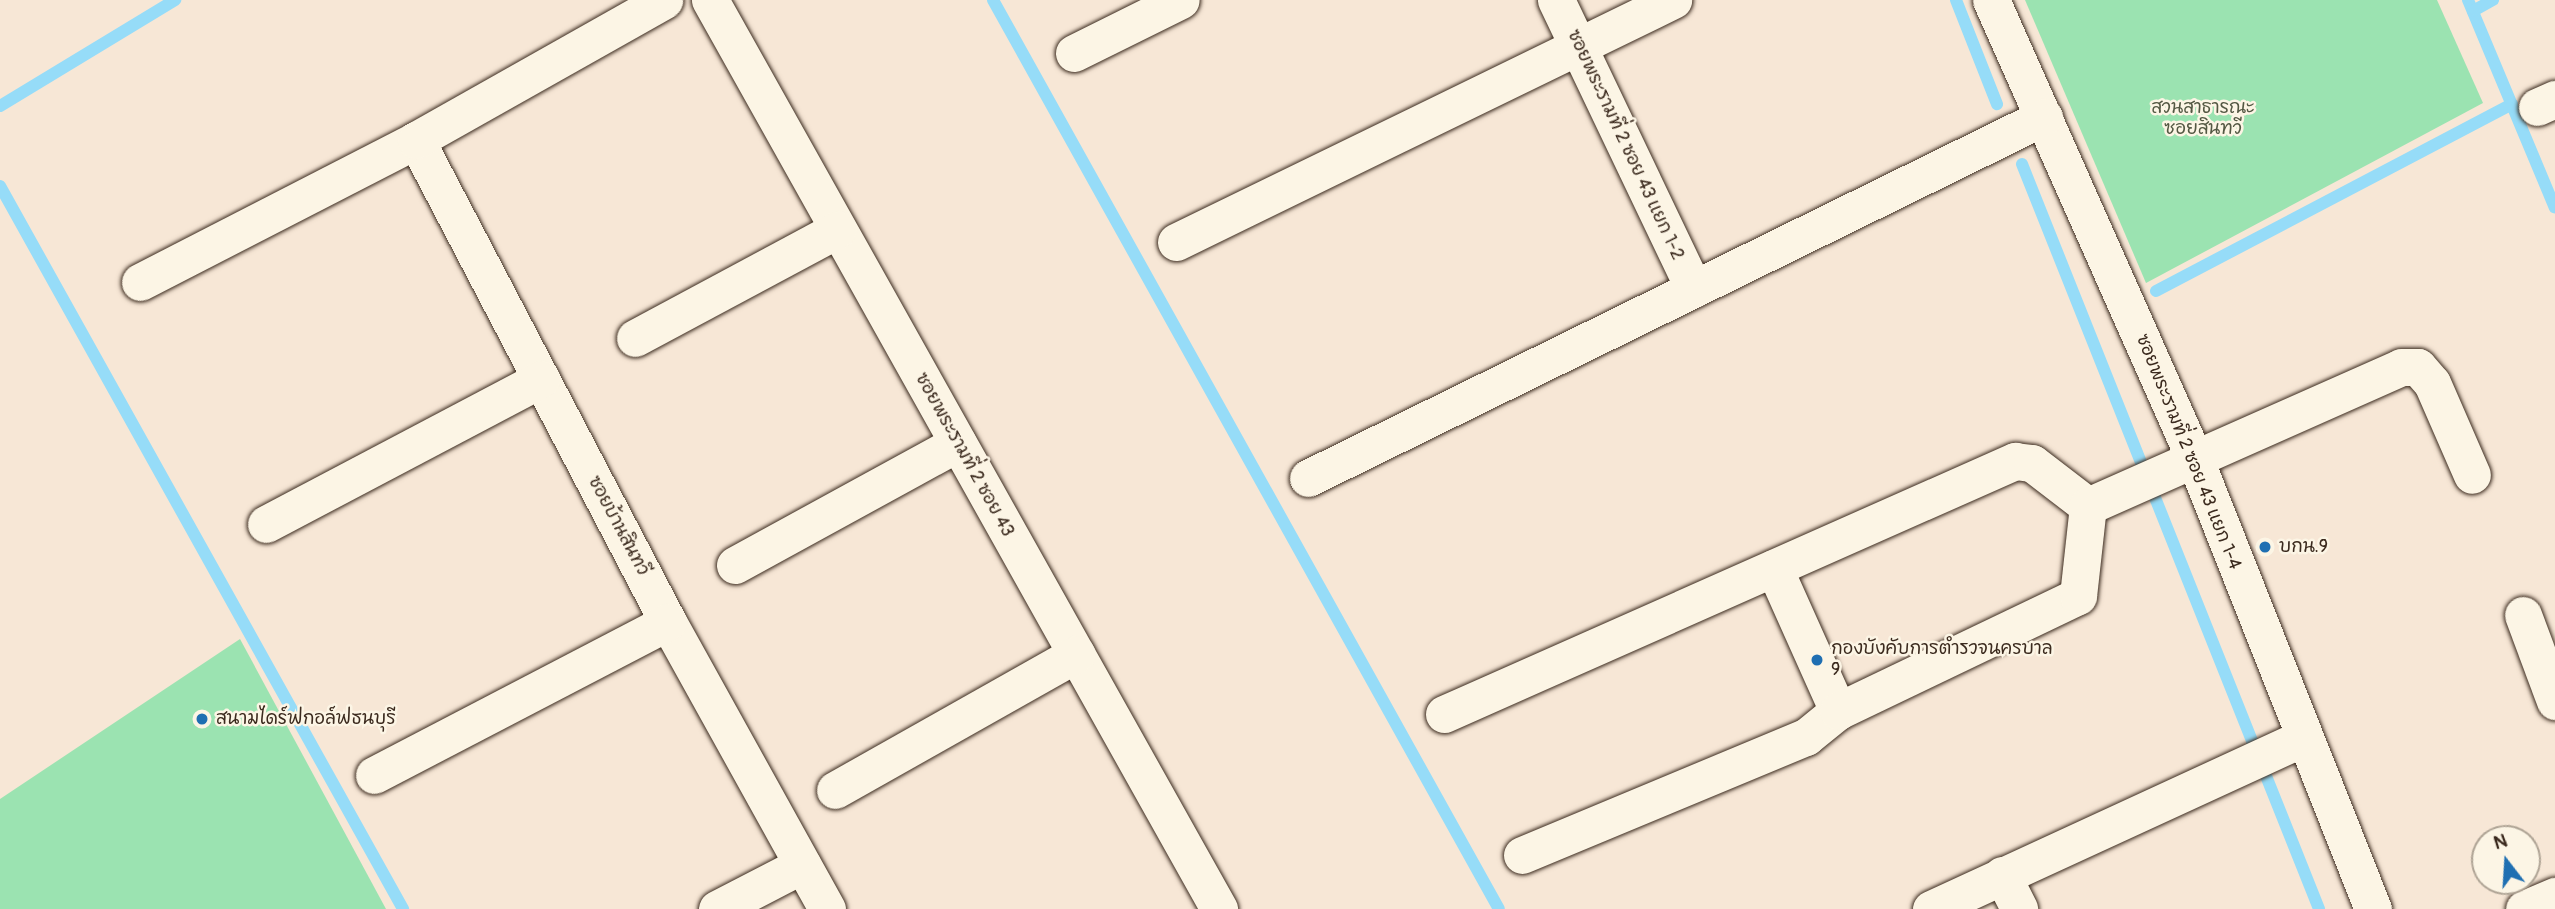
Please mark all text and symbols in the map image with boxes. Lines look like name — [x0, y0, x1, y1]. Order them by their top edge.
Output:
street label: ซอยพระรามที่ 2 ซอย 43 แยก 1-2 — [1562, 26, 1688, 264]
park label: สวนสาธารณะ ซอยสินทวี — [2151, 98, 2255, 140]
street label: ซอยพระรามที่ 2 ซอย 43 แยก 1-4 — [2131, 331, 2245, 573]
street label: ซอยพระรามที่ 2 ซอย 43 — [910, 369, 1018, 541]
street label: ซอยบ้านสินทวี — [583, 473, 653, 579]
place label: บกน.9 — [2279, 536, 2328, 558]
marker: บกน.9 — [2257, 539, 2273, 555]
place label: กองบังคับการตำรวจนครบาล 9 — [1831, 639, 2053, 682]
marker: กองบังคับการตำรวจนครบาล 9 — [1809, 652, 1825, 668]
place label: สนามไดร์ฟกอล์ฟธนบุรี — [216, 708, 396, 730]
marker: สนามไดร์ฟกอล์ฟธนบุรี — [194, 711, 210, 727]
north arrow — [2471, 825, 2541, 895]
text: N — [2491, 828, 2510, 855]

